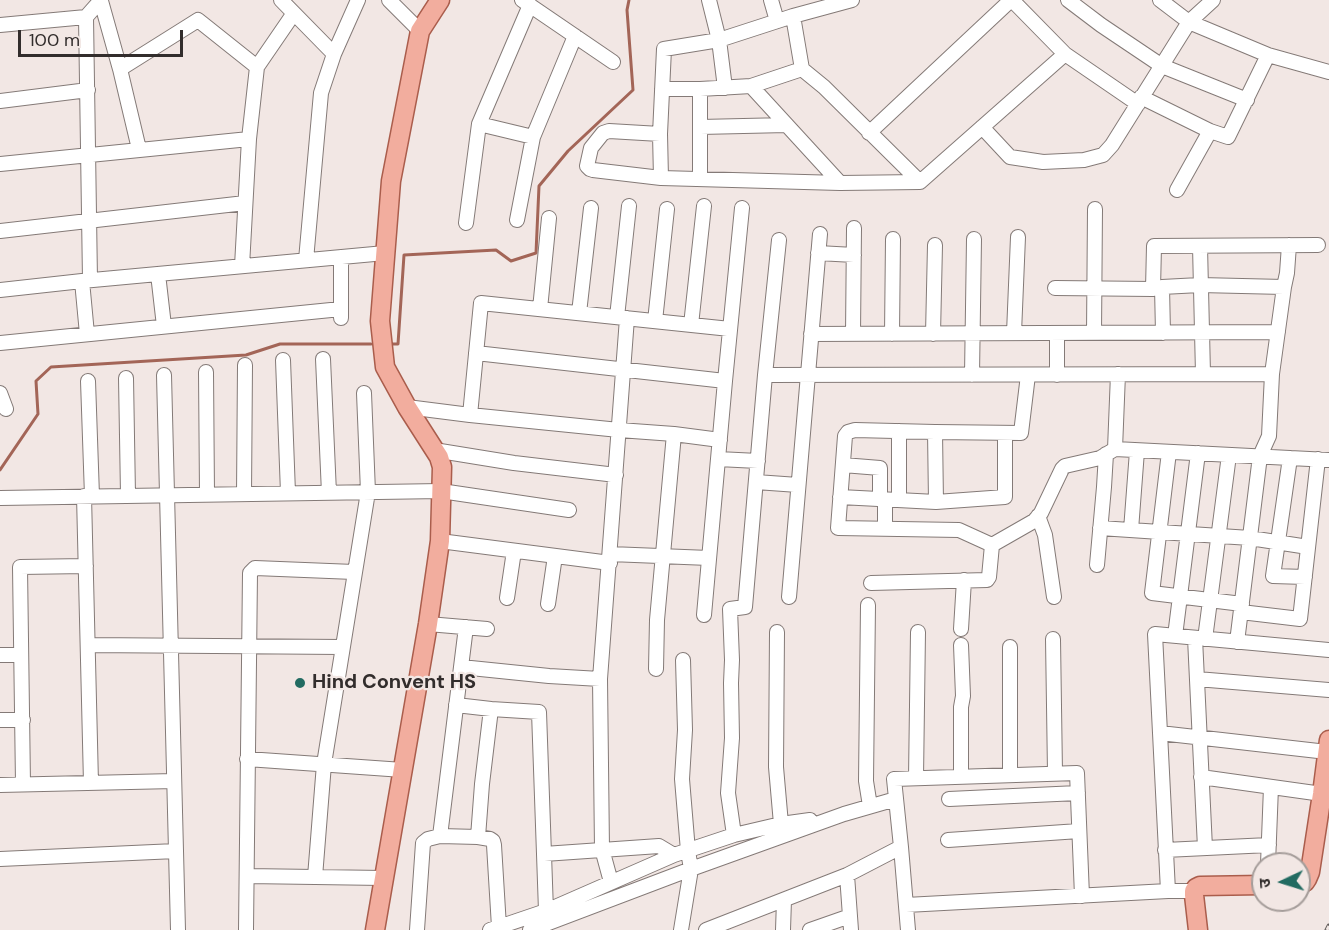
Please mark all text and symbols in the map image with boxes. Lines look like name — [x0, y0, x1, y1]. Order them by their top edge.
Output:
scale bar — [21, 18, 186, 56]
text: 100 m — [29, 28, 80, 52]
place label: Hind Convent HS — [312, 671, 476, 695]
marker: Hind Convent HS — [293, 676, 307, 690]
north arrow — [1251, 852, 1311, 912]
text: उ — [1254, 878, 1275, 889]

